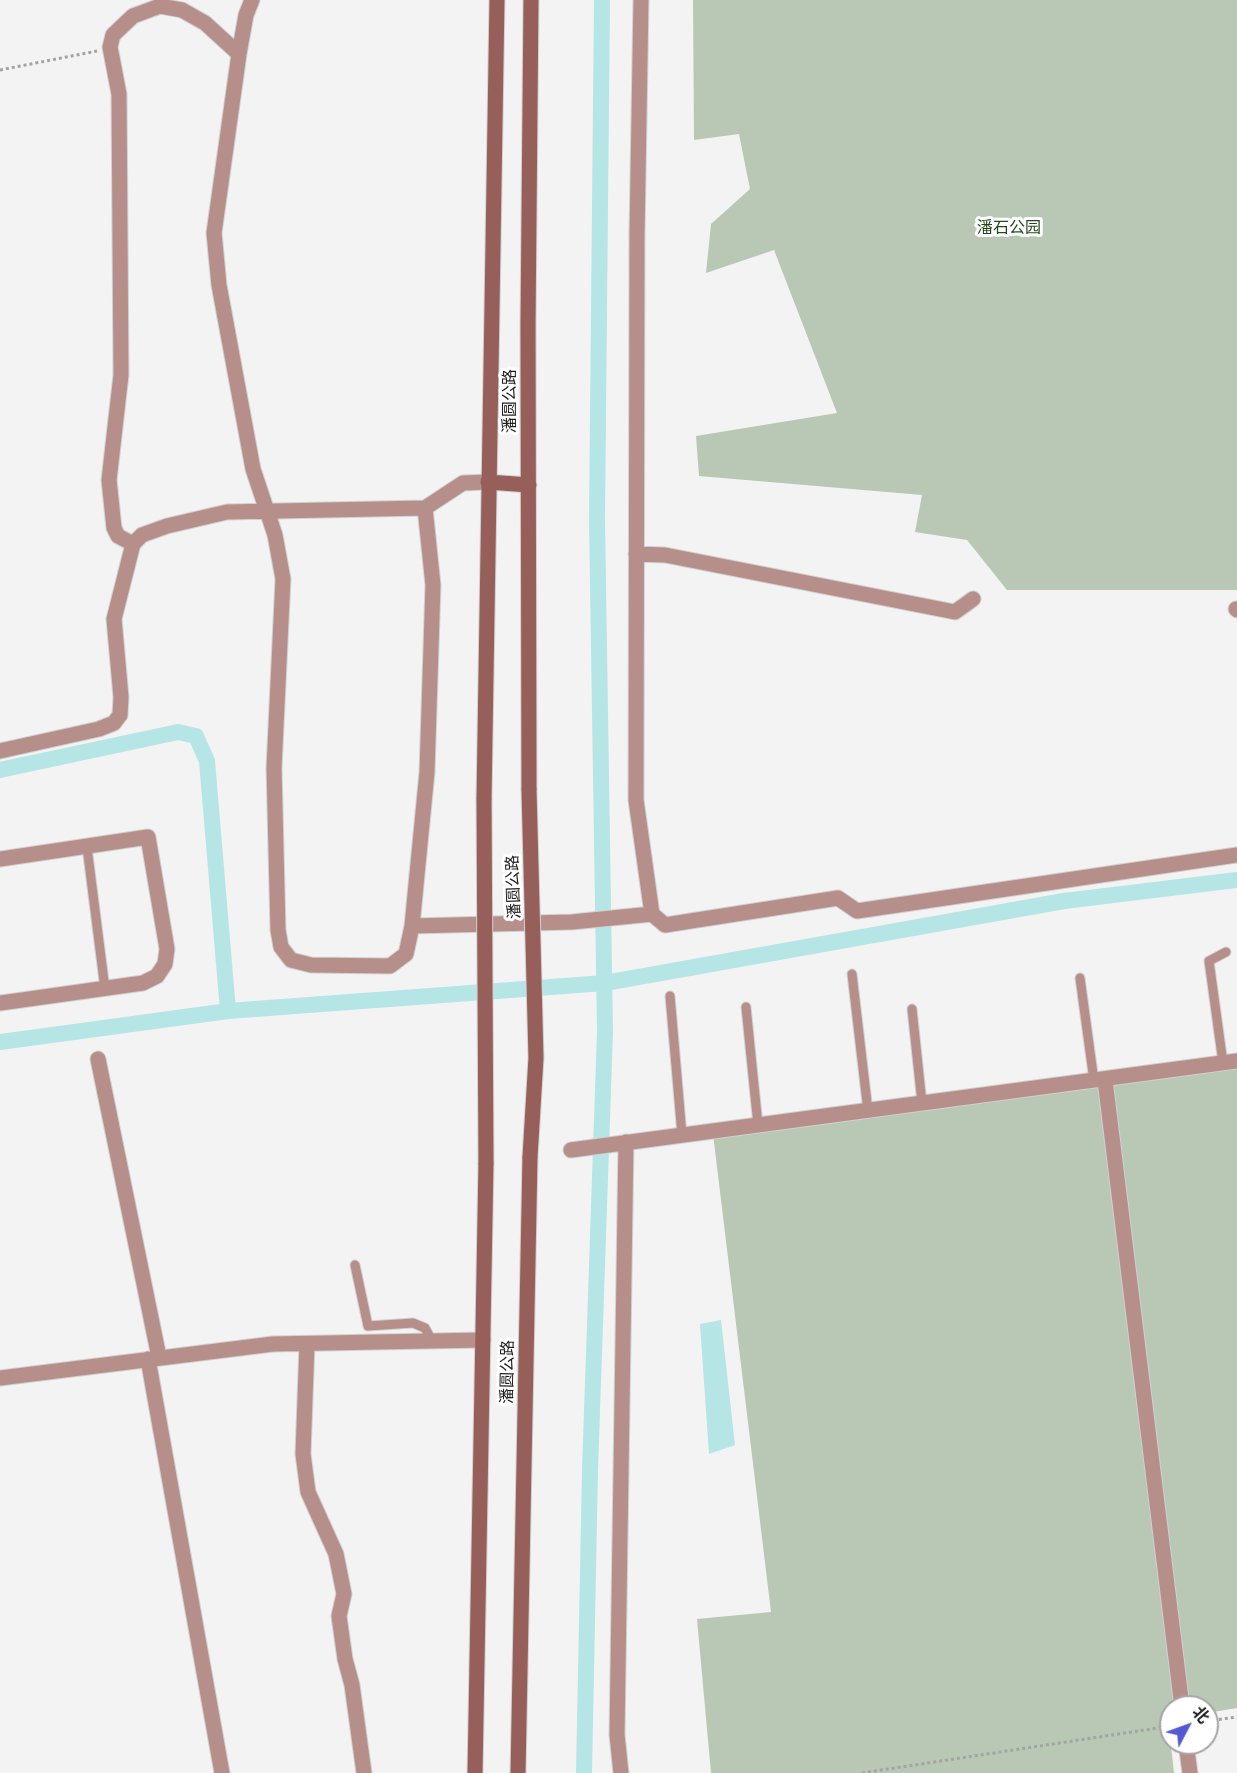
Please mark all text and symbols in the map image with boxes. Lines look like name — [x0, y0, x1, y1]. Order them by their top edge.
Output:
park label: 潘石公园 — [977, 218, 1041, 238]
street label: 潘圆公路 — [500, 369, 520, 433]
street label: 潘圆公路 — [503, 855, 525, 919]
street label: 潘圆公路 — [498, 1340, 518, 1404]
north arrow — [1159, 1695, 1219, 1755]
text: 北 — [1188, 1701, 1215, 1728]

